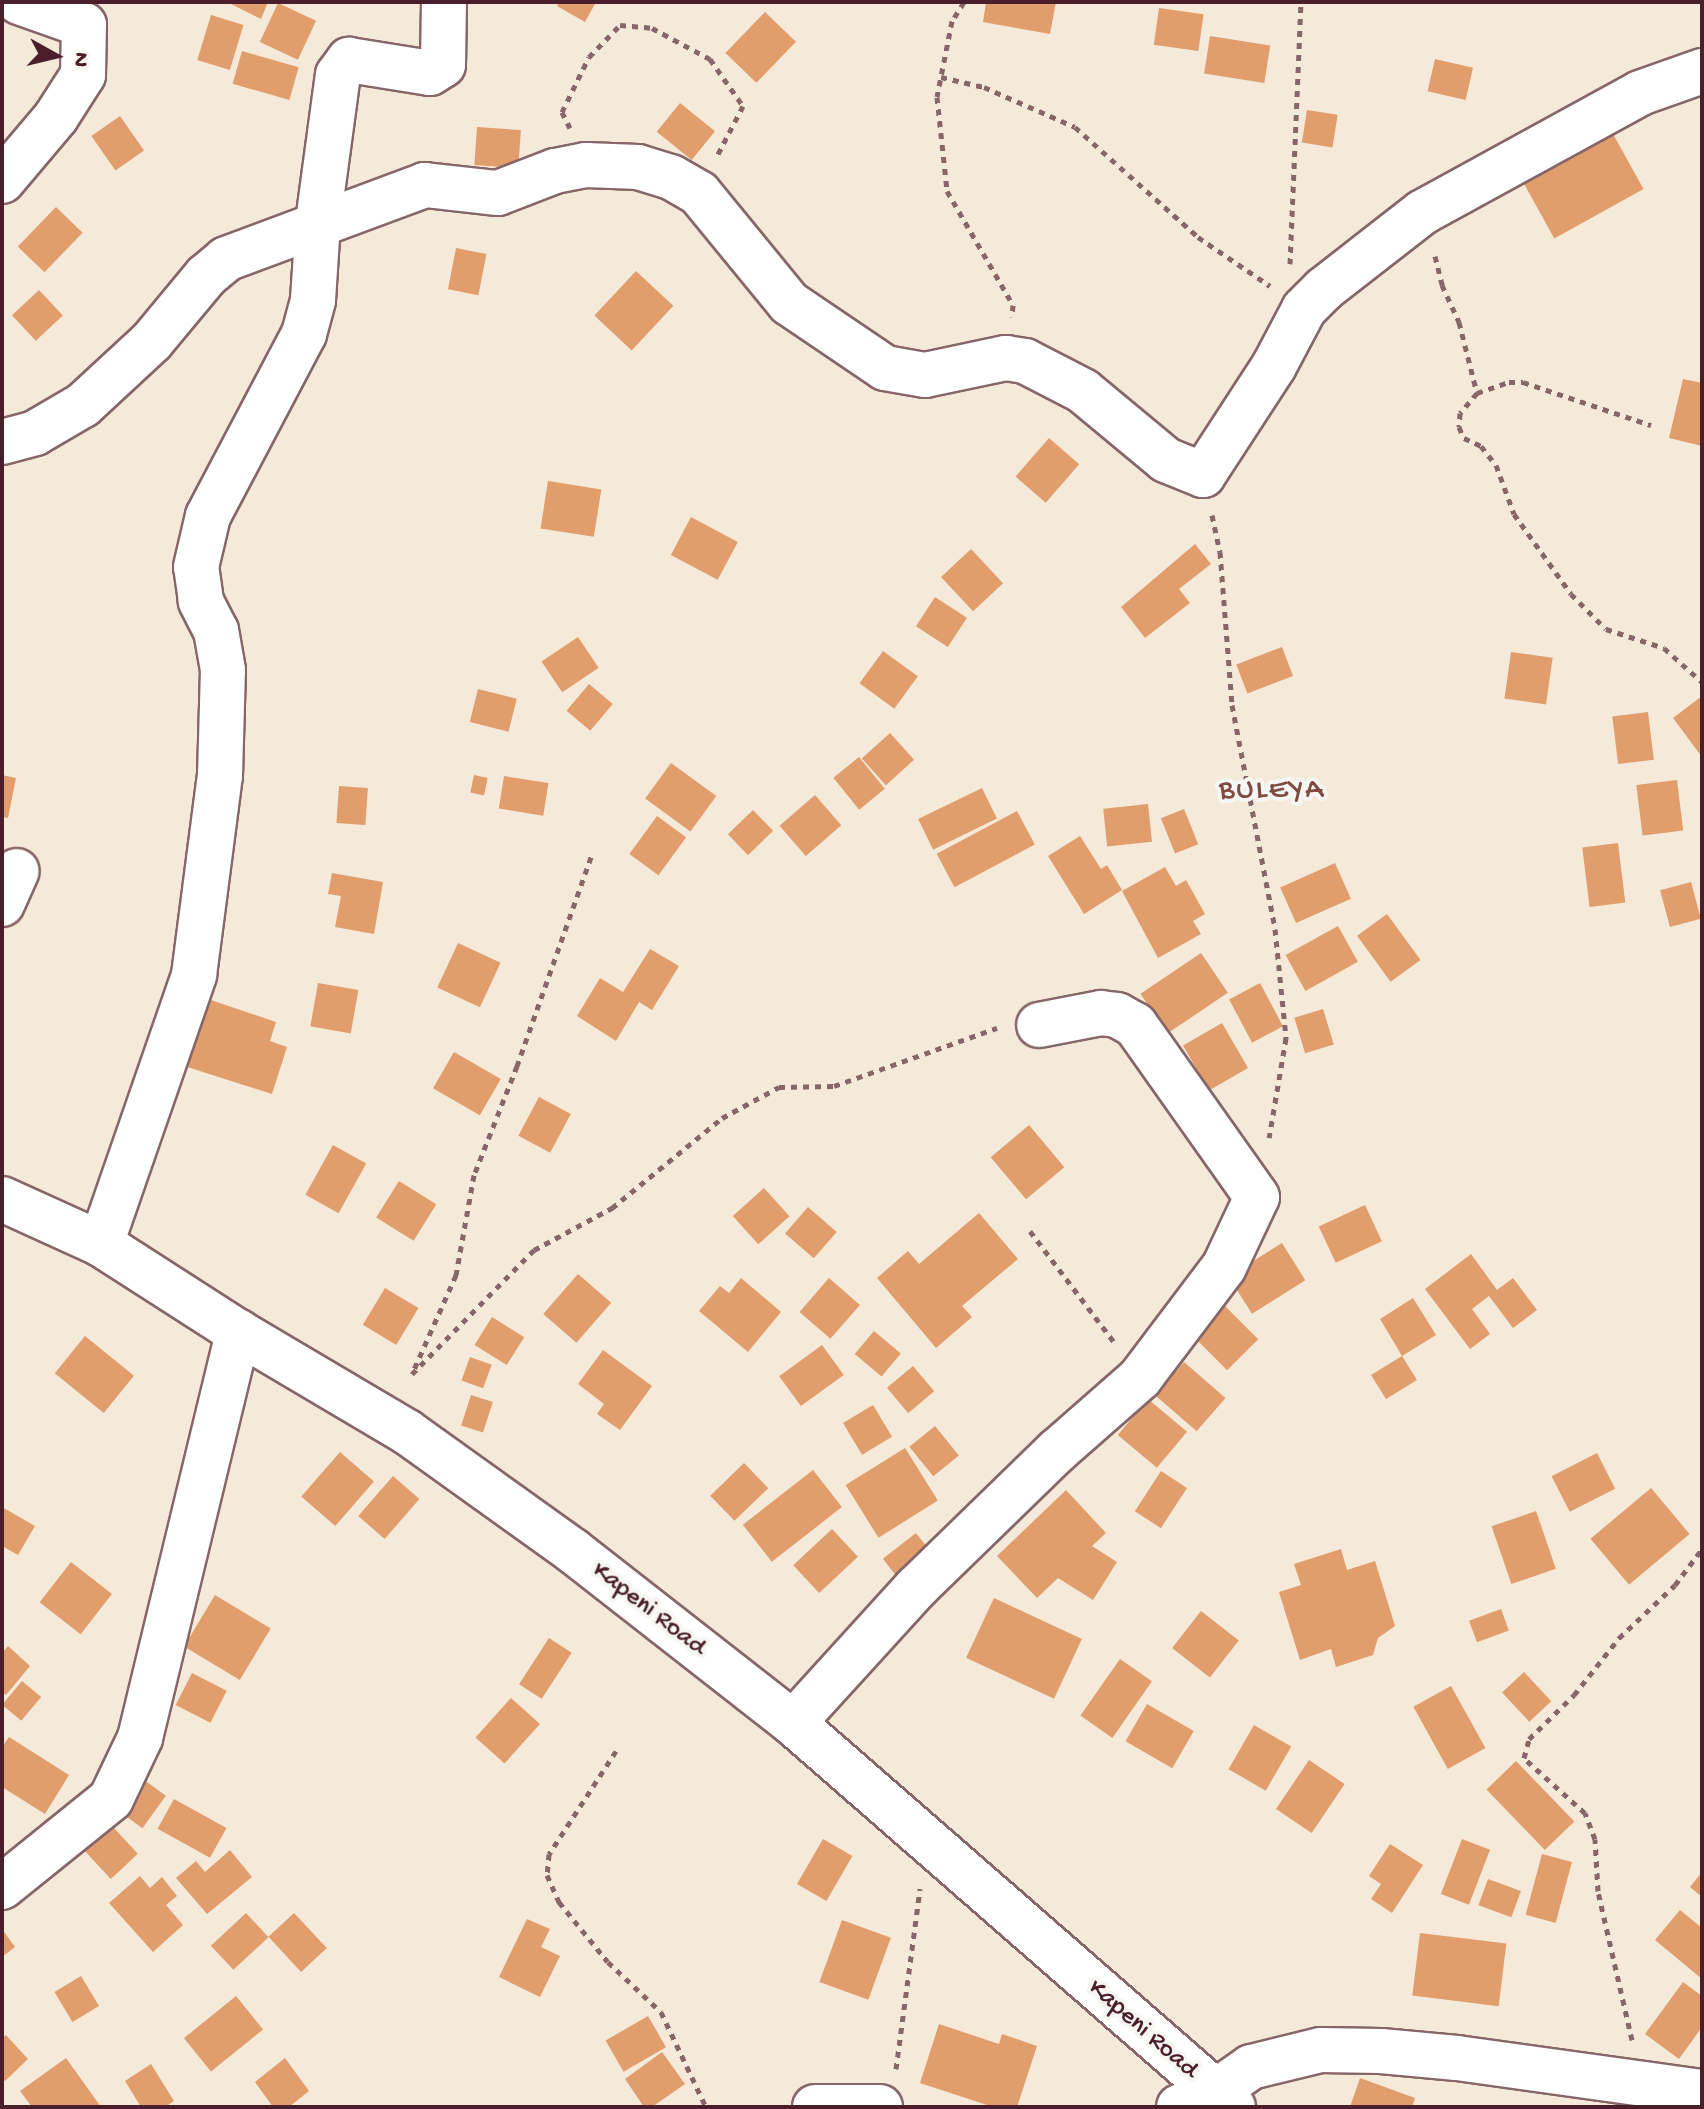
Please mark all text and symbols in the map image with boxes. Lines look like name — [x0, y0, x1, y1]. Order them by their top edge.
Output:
north arrow — [16, 16, 96, 96]
text: N — [66, 50, 94, 68]
district label: BULEYA — [1219, 774, 1325, 810]
street label: Kapeni Road — [585, 1556, 711, 1664]
street label: Kapeni Road — [1080, 1974, 1204, 2086]

